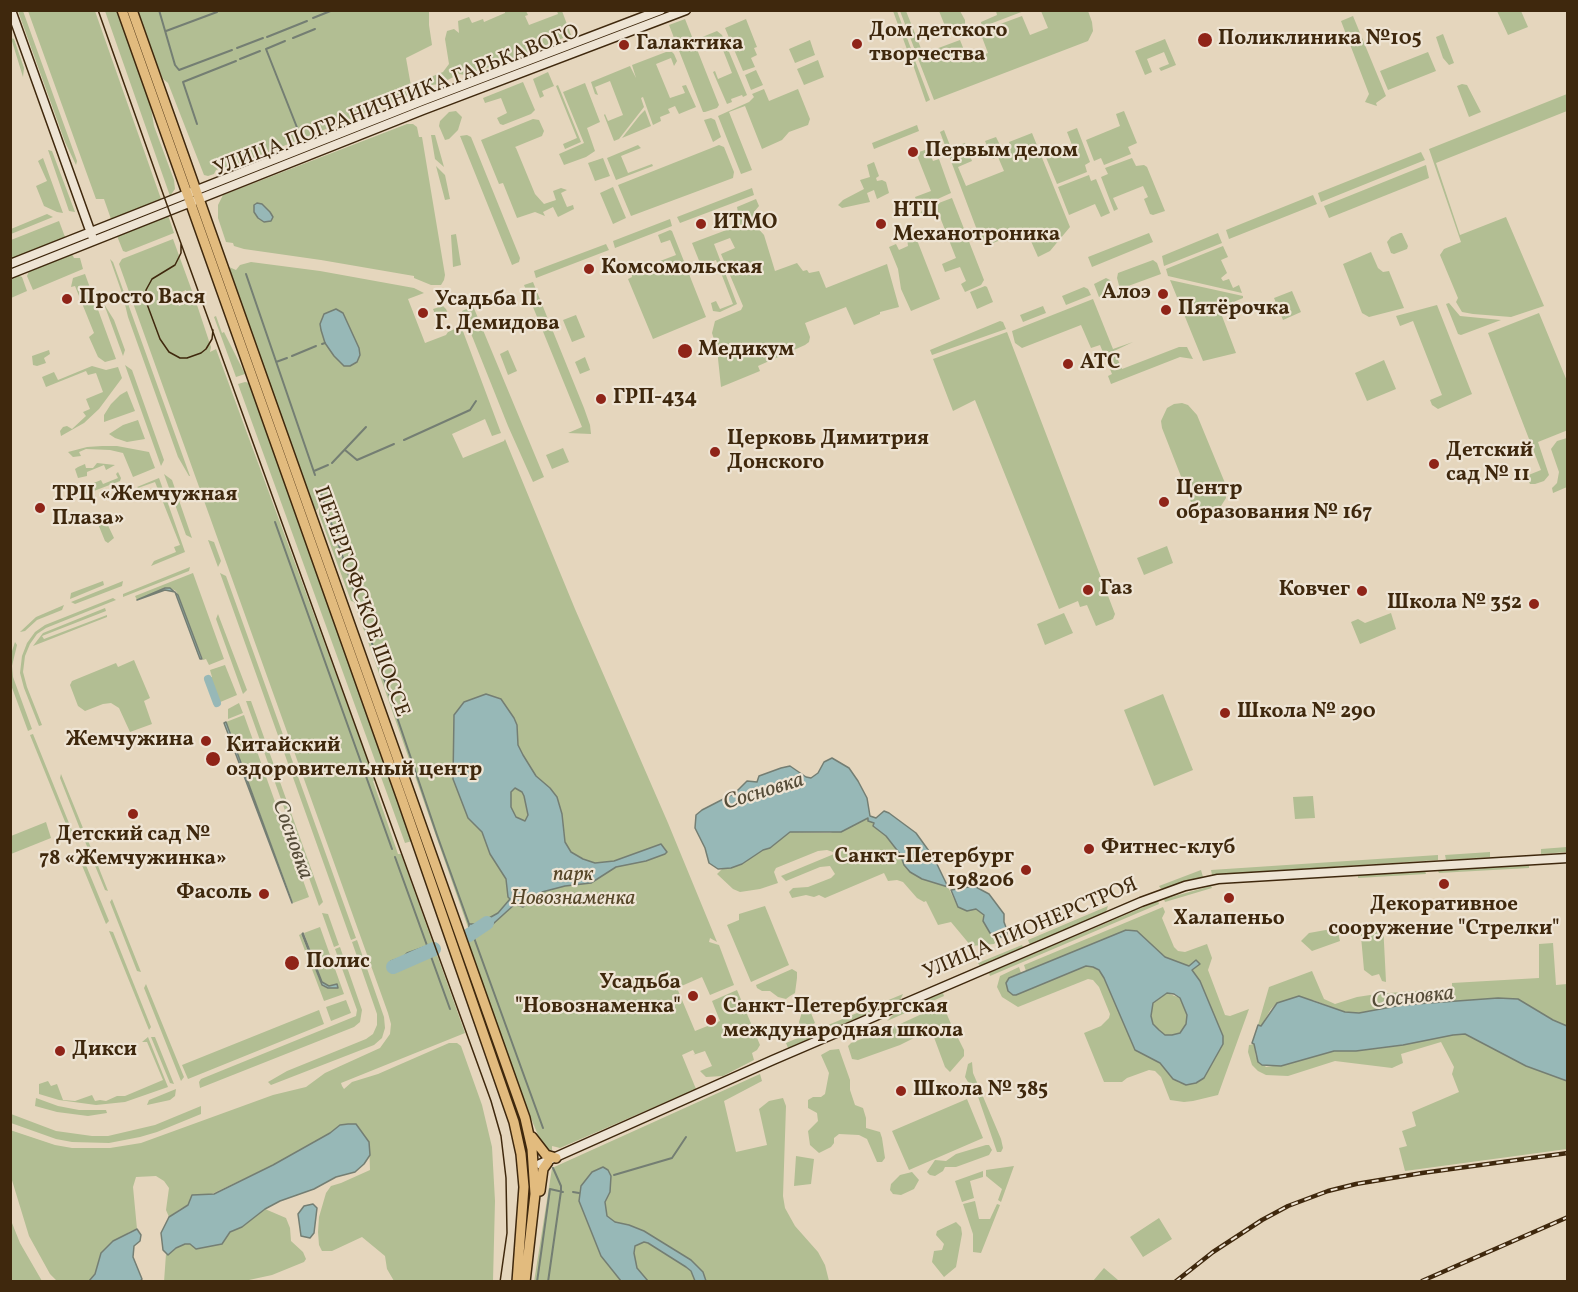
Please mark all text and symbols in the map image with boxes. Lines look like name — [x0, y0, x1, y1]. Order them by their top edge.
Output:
place label: Дом детского творчества — [869, 19, 1007, 69]
street label: УЛИЦА ПОГРАНИЧНИКА ГАРЬКАВОГО — [211, 20, 583, 184]
place label: Поликлиника №105 — [1218, 27, 1422, 53]
marker: Поликлиника №105 — [1196, 31, 1214, 49]
place label: Галактика — [636, 32, 743, 58]
marker: Дом детского творчества — [850, 37, 864, 51]
marker: Галактика — [617, 38, 631, 52]
place label: Первым делом — [925, 139, 1078, 165]
marker: Первым делом — [906, 145, 920, 159]
place label: НТЦ Механотроника — [893, 199, 1060, 249]
place label: ИТМО — [713, 211, 778, 237]
marker: ИТМО — [694, 217, 708, 231]
marker: НТЦ Механотроника — [874, 217, 888, 231]
place label: Комсомольская — [601, 256, 762, 282]
marker: Комсомольская — [582, 262, 596, 276]
place label: Алоэ — [1102, 281, 1151, 307]
place label: Просто Вася — [79, 286, 205, 312]
marker: Алоэ — [1156, 287, 1170, 301]
place label: Усадьба П. Г. Демидова — [435, 288, 560, 338]
marker: Просто Вася — [60, 292, 74, 306]
place label: Пятёрочка — [1178, 297, 1290, 323]
marker: Пятёрочка — [1159, 303, 1173, 317]
marker: Усадьба П. Г. Демидова — [416, 306, 430, 320]
place label: Медикум — [698, 338, 794, 364]
marker: Медикум — [676, 342, 694, 360]
place label: АТС — [1080, 351, 1120, 377]
marker: АТС — [1061, 357, 1075, 371]
place label: ГРП-434 — [613, 386, 697, 412]
marker: ГРП-434 — [594, 392, 608, 406]
place label: Церковь Димитрия Донского — [727, 427, 929, 477]
place label: Детский сад № 11 — [1446, 439, 1533, 489]
marker: Церковь Димитрия Донского — [708, 445, 722, 459]
marker: Детский сад № 11 — [1427, 457, 1441, 471]
place label: Центр образования № 167 — [1176, 477, 1372, 527]
place label: ТРЦ «Жемчужная Плаза» — [52, 483, 237, 533]
street label: ПЕТЕРГОФСКОЕ ШОССЕ — [306, 483, 414, 721]
marker: Центр образования № 167 — [1157, 495, 1171, 509]
marker: ТРЦ «Жемчужная Плаза» — [33, 501, 47, 515]
place label: Газ — [1100, 577, 1133, 603]
place label: Ковчег — [1279, 578, 1350, 604]
marker: Газ — [1081, 583, 1095, 597]
marker: Ковчег — [1355, 584, 1369, 598]
place label: Школа № 352 — [1387, 591, 1522, 617]
marker: Школа № 352 — [1527, 597, 1541, 611]
place label: Школа № 290 — [1237, 700, 1376, 726]
marker: Школа № 290 — [1218, 706, 1232, 720]
place label: Жемчужина — [66, 728, 194, 754]
marker: Жемчужина — [199, 734, 213, 748]
place label: Китайский оздоровительный центр — [226, 734, 482, 784]
marker: Китайский оздоровительный центр — [204, 750, 222, 768]
water label: Сосновка — [720, 768, 808, 818]
water label: Сосновка — [264, 796, 318, 884]
marker: Детский сад № 78 «Жемчужинка» — [126, 807, 140, 821]
place label: Детский сад № 78 «Жемчужинка» — [39, 823, 227, 873]
place label: Фитнес-клуб — [1101, 836, 1235, 862]
marker: Фитнес-клуб — [1082, 842, 1096, 856]
place label: Санкт-Петербург 198206 — [835, 845, 1014, 895]
park label: парк Новознаменка — [511, 863, 635, 913]
marker: Санкт-Петербург 198206 — [1019, 863, 1033, 877]
street label: УЛИЦА ПИОНЕРСТРОЯ — [920, 873, 1142, 987]
marker: Декоративное сооружение "Стрелки" — [1437, 877, 1451, 891]
place label: Фасоль — [176, 881, 252, 907]
marker: Фасоль — [257, 887, 271, 901]
marker: Халапеньо — [1222, 891, 1236, 905]
place label: Декоративное сооружение "Стрелки" — [1328, 893, 1560, 943]
place label: Халапеньо — [1173, 907, 1285, 933]
place label: Полис — [306, 950, 370, 976]
marker: Полис — [283, 954, 301, 972]
place label: Усадьба "Новознаменка" — [515, 971, 681, 1021]
water label: Сосновка — [1370, 982, 1456, 1016]
marker: Усадьба "Новознаменка" — [686, 989, 700, 1003]
place label: Санкт-Петербургская международная школа — [723, 995, 963, 1045]
marker: Санкт-Петербургская международная школа — [704, 1013, 718, 1027]
place label: Дикси — [72, 1038, 137, 1064]
marker: Дикси — [53, 1044, 67, 1058]
place label: Школа № 385 — [913, 1078, 1048, 1104]
marker: Школа № 385 — [894, 1084, 908, 1098]

